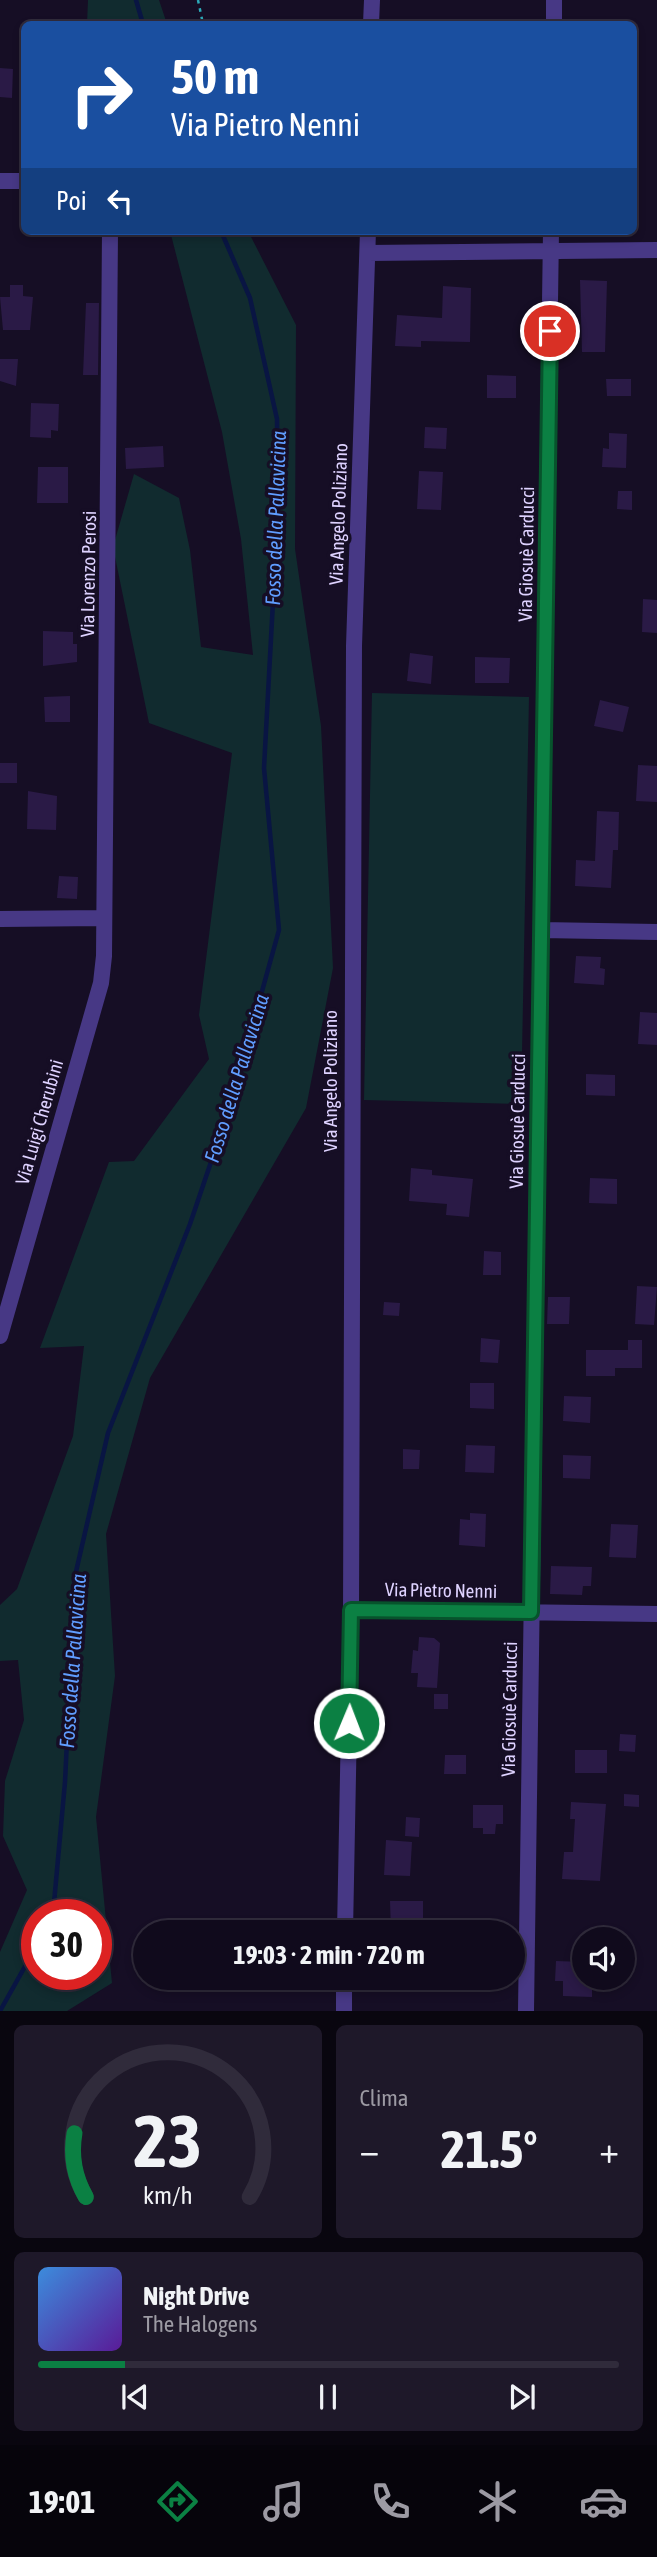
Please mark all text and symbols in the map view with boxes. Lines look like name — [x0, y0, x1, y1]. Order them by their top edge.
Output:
text: 50 m — [171, 48, 259, 104]
icon: right — [56, 49, 147, 140]
text: Via Pietro Nenni — [171, 106, 360, 143]
icon: left — [101, 182, 139, 220]
text: Poi — [56, 186, 87, 216]
pin — [520, 301, 580, 361]
icon: arrive — [531, 312, 569, 350]
water label: Fosso della Pallavicina — [260, 430, 290, 606]
street label: Via Angelo Poliziano — [325, 443, 351, 585]
street label: Via Giosuè Carducci — [514, 486, 538, 622]
street label: Via Lorenzo Perosi — [76, 511, 100, 637]
water label: Fosso della Pallavicina — [199, 991, 273, 1165]
street label: Via Angelo Poliziano — [319, 1010, 341, 1152]
street label: Via Giosuè Carducci — [505, 1053, 529, 1189]
street label: Via Luigi Cherubini — [11, 1057, 67, 1187]
water label: Fosso della Pallavicina — [54, 1573, 90, 1749]
street label: Via Pietro Nenni — [385, 1578, 497, 1602]
street label: Via Giosuè Carducci — [497, 1641, 521, 1777]
position arrow — [312, 1686, 386, 1760]
speed limit sign: 30 — [21, 1899, 112, 1990]
map controls — [572, 1927, 635, 1990]
button: sound — [572, 1927, 635, 1990]
text: 19:03 · 2 min · 720 m — [233, 1940, 425, 1970]
text: Clima — [360, 2085, 409, 2111]
text: 23 — [134, 2100, 202, 2183]
text: 21.5° — [441, 2119, 538, 2179]
text: − — [360, 2128, 379, 2171]
text: + — [599, 2128, 619, 2171]
text: km/h — [143, 2181, 193, 2209]
text: Night Drive — [143, 2281, 250, 2311]
text: The Halogens — [143, 2311, 257, 2337]
icon: previous — [116, 2378, 154, 2416]
icon: pause — [309, 2378, 347, 2416]
icon: next — [503, 2378, 541, 2416]
icon: directions — [153, 2477, 202, 2526]
icon: music — [259, 2477, 308, 2526]
icon: phone — [366, 2477, 415, 2526]
icon: climate — [473, 2477, 522, 2526]
icon: car — [579, 2477, 628, 2526]
text: 19:01 — [29, 2483, 95, 2520]

